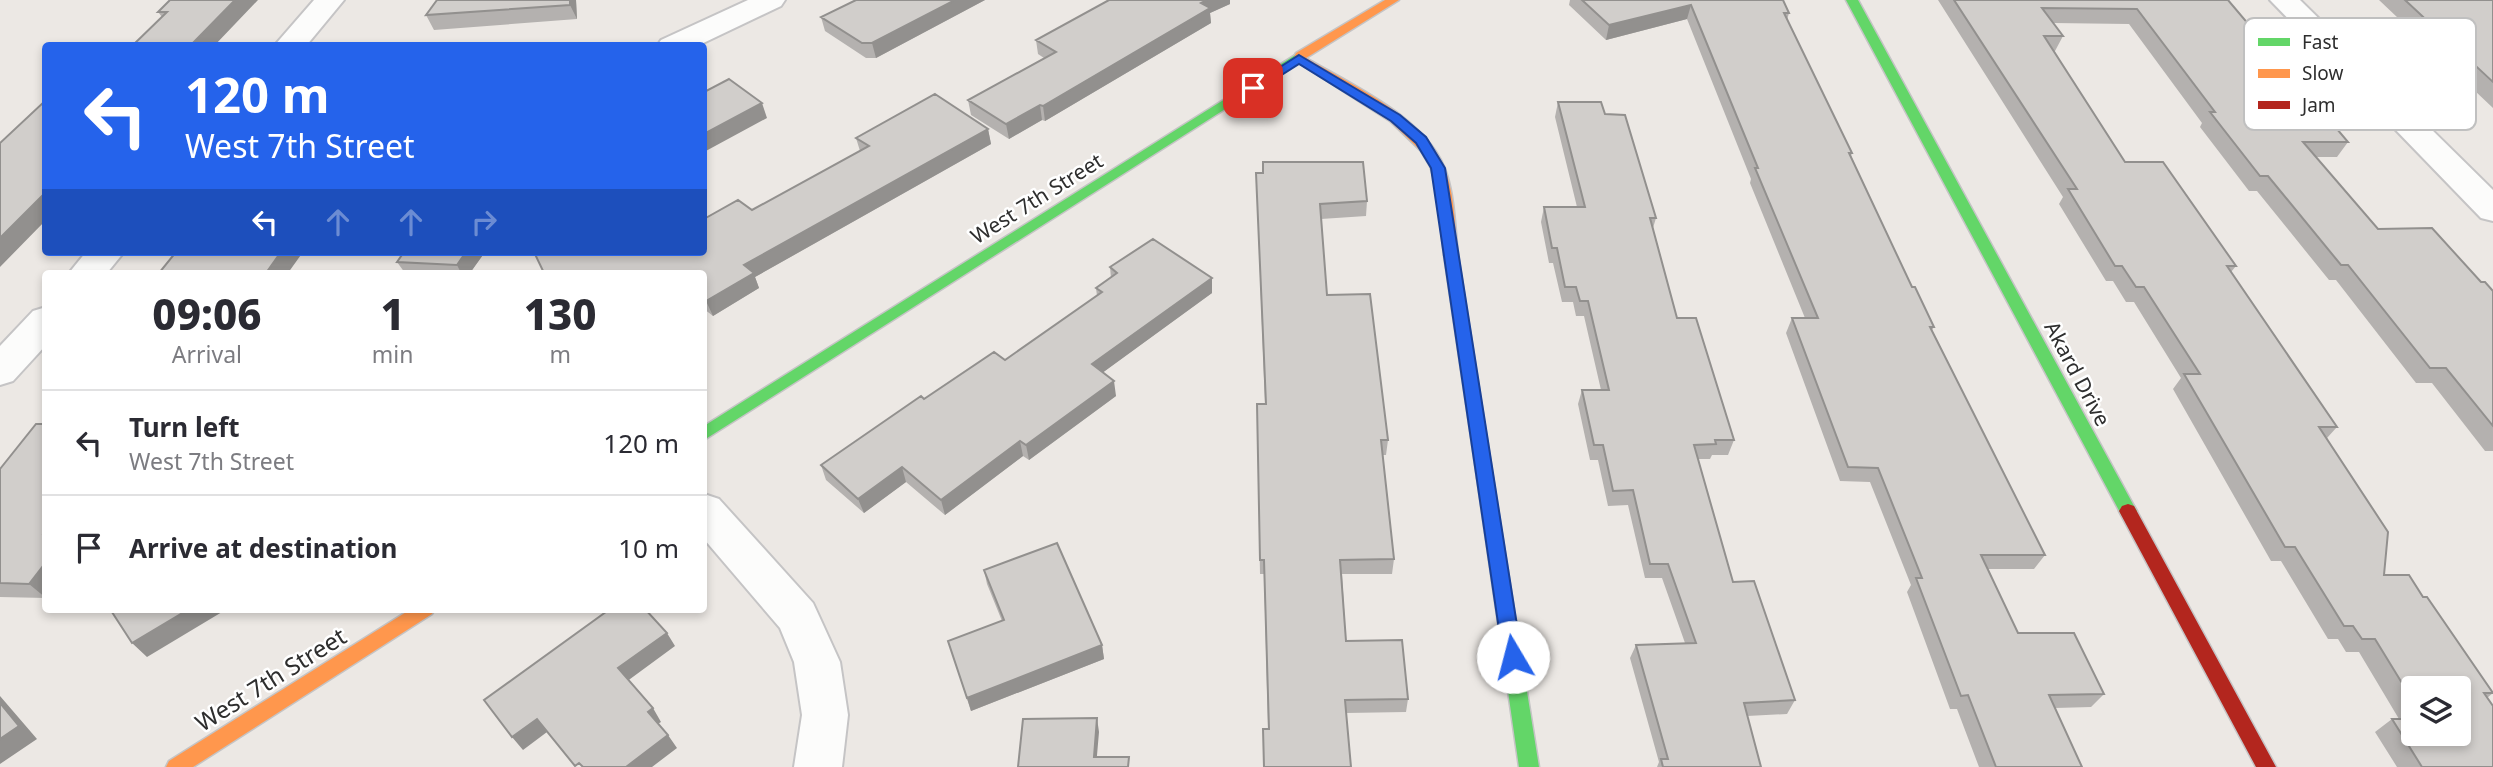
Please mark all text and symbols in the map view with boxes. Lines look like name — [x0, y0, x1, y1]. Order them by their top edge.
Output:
legend — [2244, 18, 2476, 130]
text: Fast — [2302, 29, 2339, 55]
pin — [1223, 58, 1283, 118]
text: Slow — [2302, 60, 2343, 86]
text: 120 m — [185, 61, 330, 127]
icon: arrive — [1234, 69, 1272, 107]
icon: left — [70, 70, 161, 161]
text: Jam — [2300, 92, 2336, 118]
text: West 7th Street — [185, 124, 415, 167]
street label: West 7th Street — [965, 146, 1108, 250]
icon: left — [246, 203, 284, 241]
icon: ahead — [319, 203, 357, 241]
icon: ahead — [392, 203, 430, 241]
icon: right — [465, 203, 503, 241]
text: 09:06 — [152, 285, 261, 342]
text: 1 — [380, 285, 405, 342]
text: 130 — [524, 285, 597, 342]
street label: Akard Drive — [2039, 316, 2117, 431]
text: Arrival — [172, 338, 242, 370]
text: min — [372, 338, 413, 370]
text: m — [549, 338, 571, 370]
text: Turn left — [129, 409, 240, 445]
icon: left — [70, 424, 108, 462]
text: 120 m — [603, 425, 679, 461]
text: West 7th Street — [129, 445, 294, 477]
icon: arrive — [70, 529, 108, 567]
text: Arrive at destination — [129, 530, 398, 566]
text: 10 m — [618, 530, 679, 566]
street label: West 7th Street — [188, 619, 352, 738]
position arrow — [1476, 620, 1550, 694]
map controls — [2401, 676, 2471, 746]
button: layers — [2401, 676, 2471, 746]

